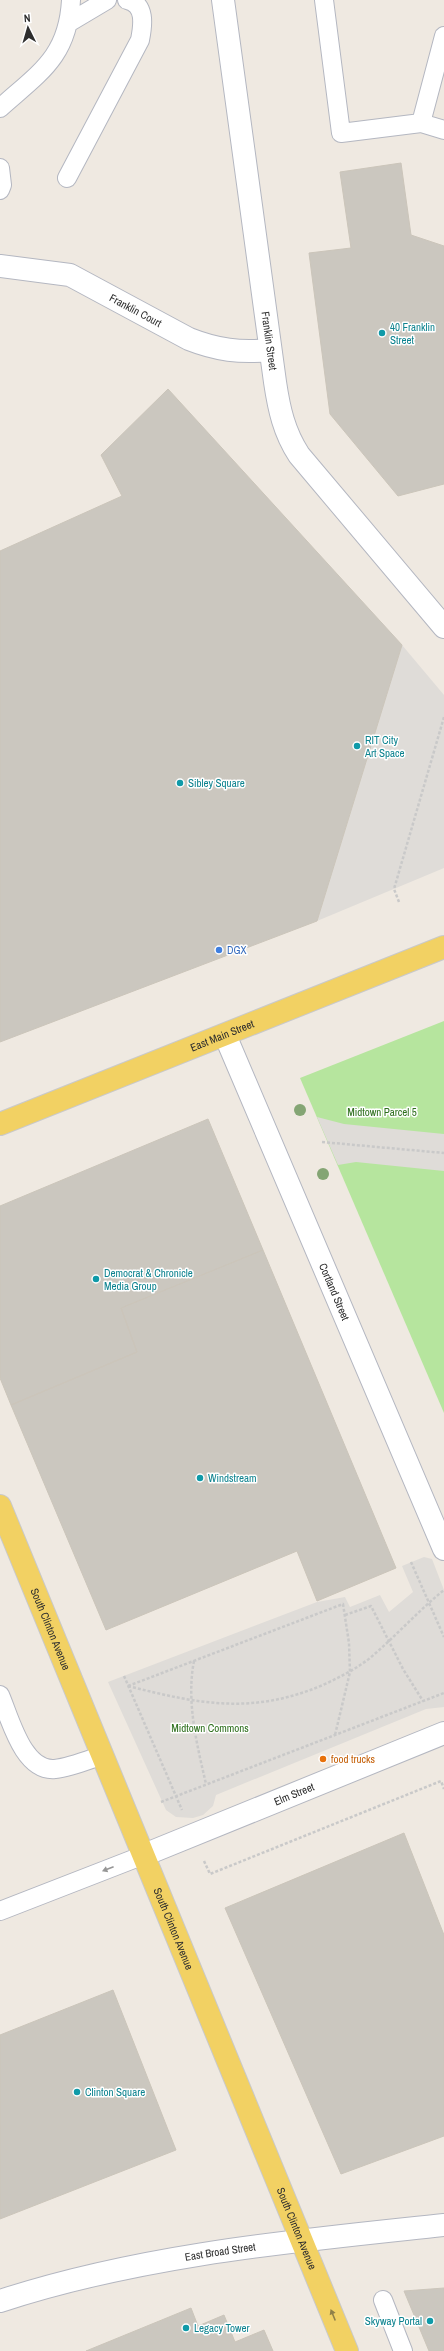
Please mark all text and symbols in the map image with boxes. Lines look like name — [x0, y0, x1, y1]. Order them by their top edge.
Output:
north arrow — [8, 8, 48, 48]
text: N — [23, 11, 31, 25]
street label: Franklin Court — [107, 291, 165, 330]
street label: Franklin Street — [258, 311, 280, 372]
place label: 40 Franklin Street — [390, 320, 435, 347]
marker: 40 Franklin Street — [377, 328, 387, 338]
place label: RIT City Art Space — [364, 733, 405, 760]
marker: RIT City Art Space — [352, 741, 362, 751]
place label: Sibley Square — [188, 776, 245, 790]
marker: Sibley Square — [175, 778, 185, 788]
place label: DGX — [227, 943, 247, 957]
marker: DGX — [214, 945, 224, 955]
street label: East Main Street — [188, 1016, 256, 1054]
park label: Midtown Parcel 5 — [347, 1105, 417, 1119]
street label: Cortland Street — [316, 1261, 353, 1323]
place label: Democrat & Chronicle Media Group — [104, 1266, 193, 1293]
marker: Democrat & Chronicle Media Group — [91, 1274, 101, 1284]
place label: Windstream — [208, 1471, 257, 1485]
marker: Windstream — [195, 1473, 205, 1483]
street label: South Clinton Avenue — [27, 1586, 74, 1672]
park label: Midtown Commons — [171, 1721, 249, 1735]
place label: food trucks — [331, 1752, 376, 1766]
marker: food trucks — [318, 1754, 328, 1764]
street label: Elm Street — [272, 1779, 317, 1808]
one-way arrow — [101, 1866, 113, 1872]
street label: South Clinton Avenue — [151, 1886, 197, 1972]
place label: Clinton Square — [85, 2085, 145, 2099]
marker: Clinton Square — [72, 2087, 82, 2097]
street label: South Clinton Avenue — [274, 2185, 320, 2272]
street label: East Broad Street — [184, 2239, 257, 2264]
one-way arrow — [329, 2308, 335, 2320]
place label: Skyway Portal — [365, 2314, 422, 2328]
marker: Skyway Portal — [425, 2316, 435, 2326]
place label: Legacy Tower — [194, 2321, 250, 2335]
marker: Legacy Tower — [181, 2323, 191, 2333]

